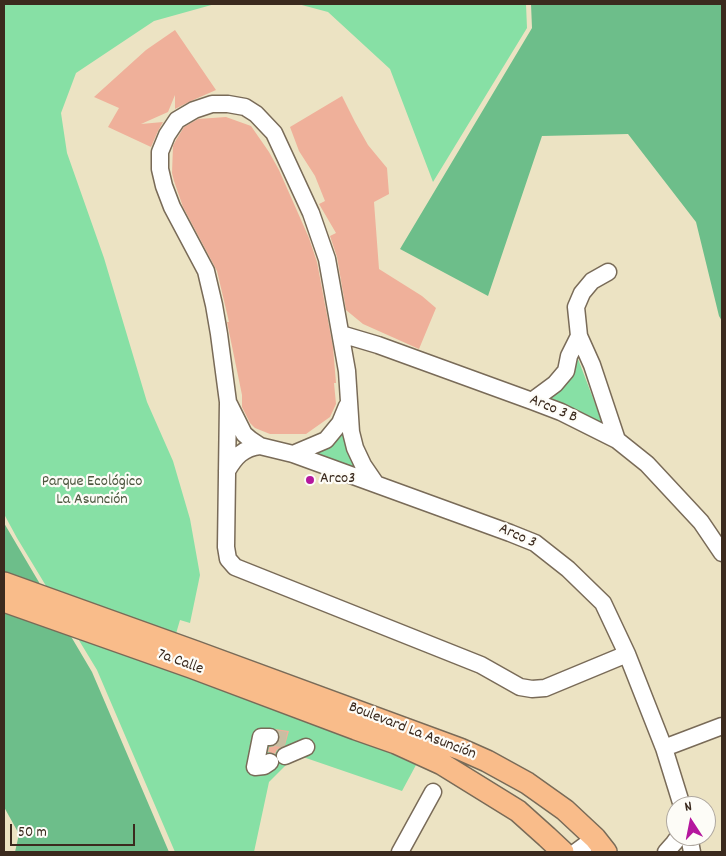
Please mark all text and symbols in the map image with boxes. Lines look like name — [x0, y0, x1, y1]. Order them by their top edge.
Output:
street label: Arco 3 B — [526, 391, 580, 429]
place label: Arco3 — [320, 470, 355, 490]
park label: Parque Ecológico La Asunción — [42, 473, 142, 511]
marker: Arco3 — [304, 474, 316, 486]
street label: Arco 3 — [495, 520, 539, 554]
street label: 7a Calle — [154, 646, 206, 680]
street label: Boulevard La Asunción — [346, 699, 478, 765]
north arrow — [666, 796, 716, 846]
text: N — [683, 797, 694, 818]
scale bar — [12, 814, 138, 846]
text: 50 m — [18, 822, 47, 844]

